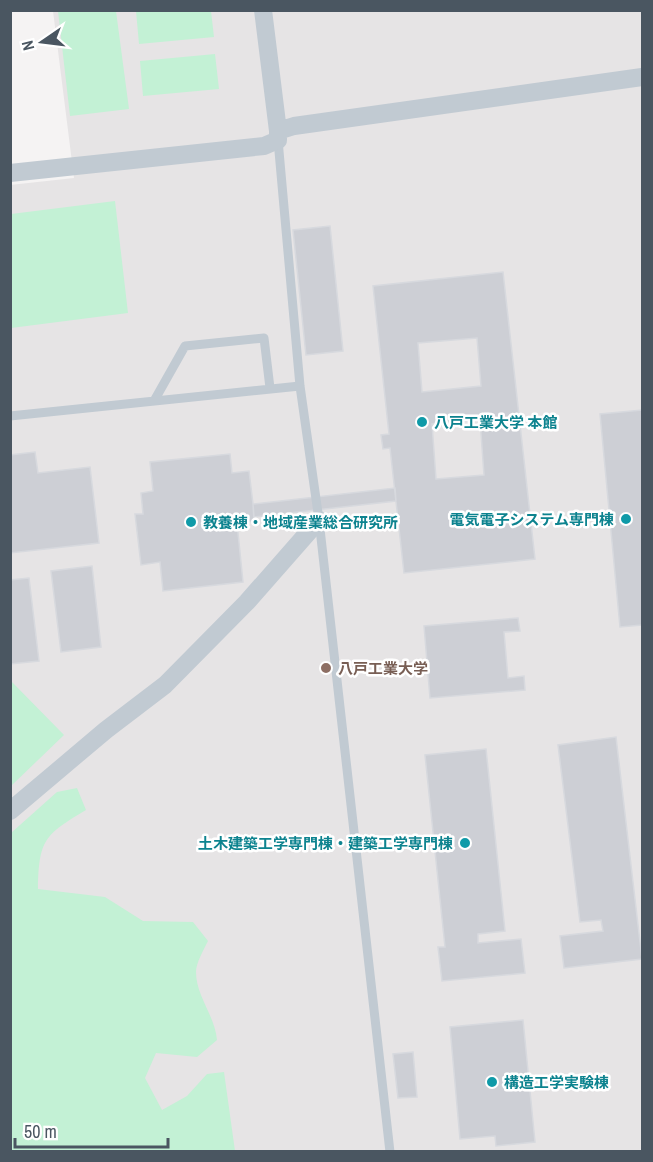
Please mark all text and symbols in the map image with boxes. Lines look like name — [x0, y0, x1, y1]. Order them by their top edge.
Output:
north arrow — [12, 12, 72, 72]
text: N — [16, 38, 39, 53]
place label: 八戸工業大学 本館 — [434, 412, 557, 433]
marker: 八戸工業大学 本館 — [415, 415, 429, 429]
place label: 電気電子システム専門棟 — [449, 509, 614, 530]
place label: 教養棟・地域産業総合研究所 — [203, 512, 398, 533]
marker: 電気電子システム専門棟 — [619, 512, 633, 526]
marker: 教養棟・地域産業総合研究所 — [184, 515, 198, 529]
place label: 八戸工業大学 — [338, 658, 428, 679]
marker: 八戸工業大学 — [319, 661, 333, 675]
place label: 土木建築工学専門棟・建築工学専門棟 — [198, 833, 453, 854]
marker: 土木建築工学専門棟・建築工学専門棟 — [458, 836, 472, 850]
place label: 構造工学実験棟 — [504, 1072, 609, 1093]
marker: 構造工学実験棟 — [485, 1075, 499, 1089]
scale bar — [15, 1111, 168, 1149]
text: 50 m — [24, 1119, 57, 1144]

